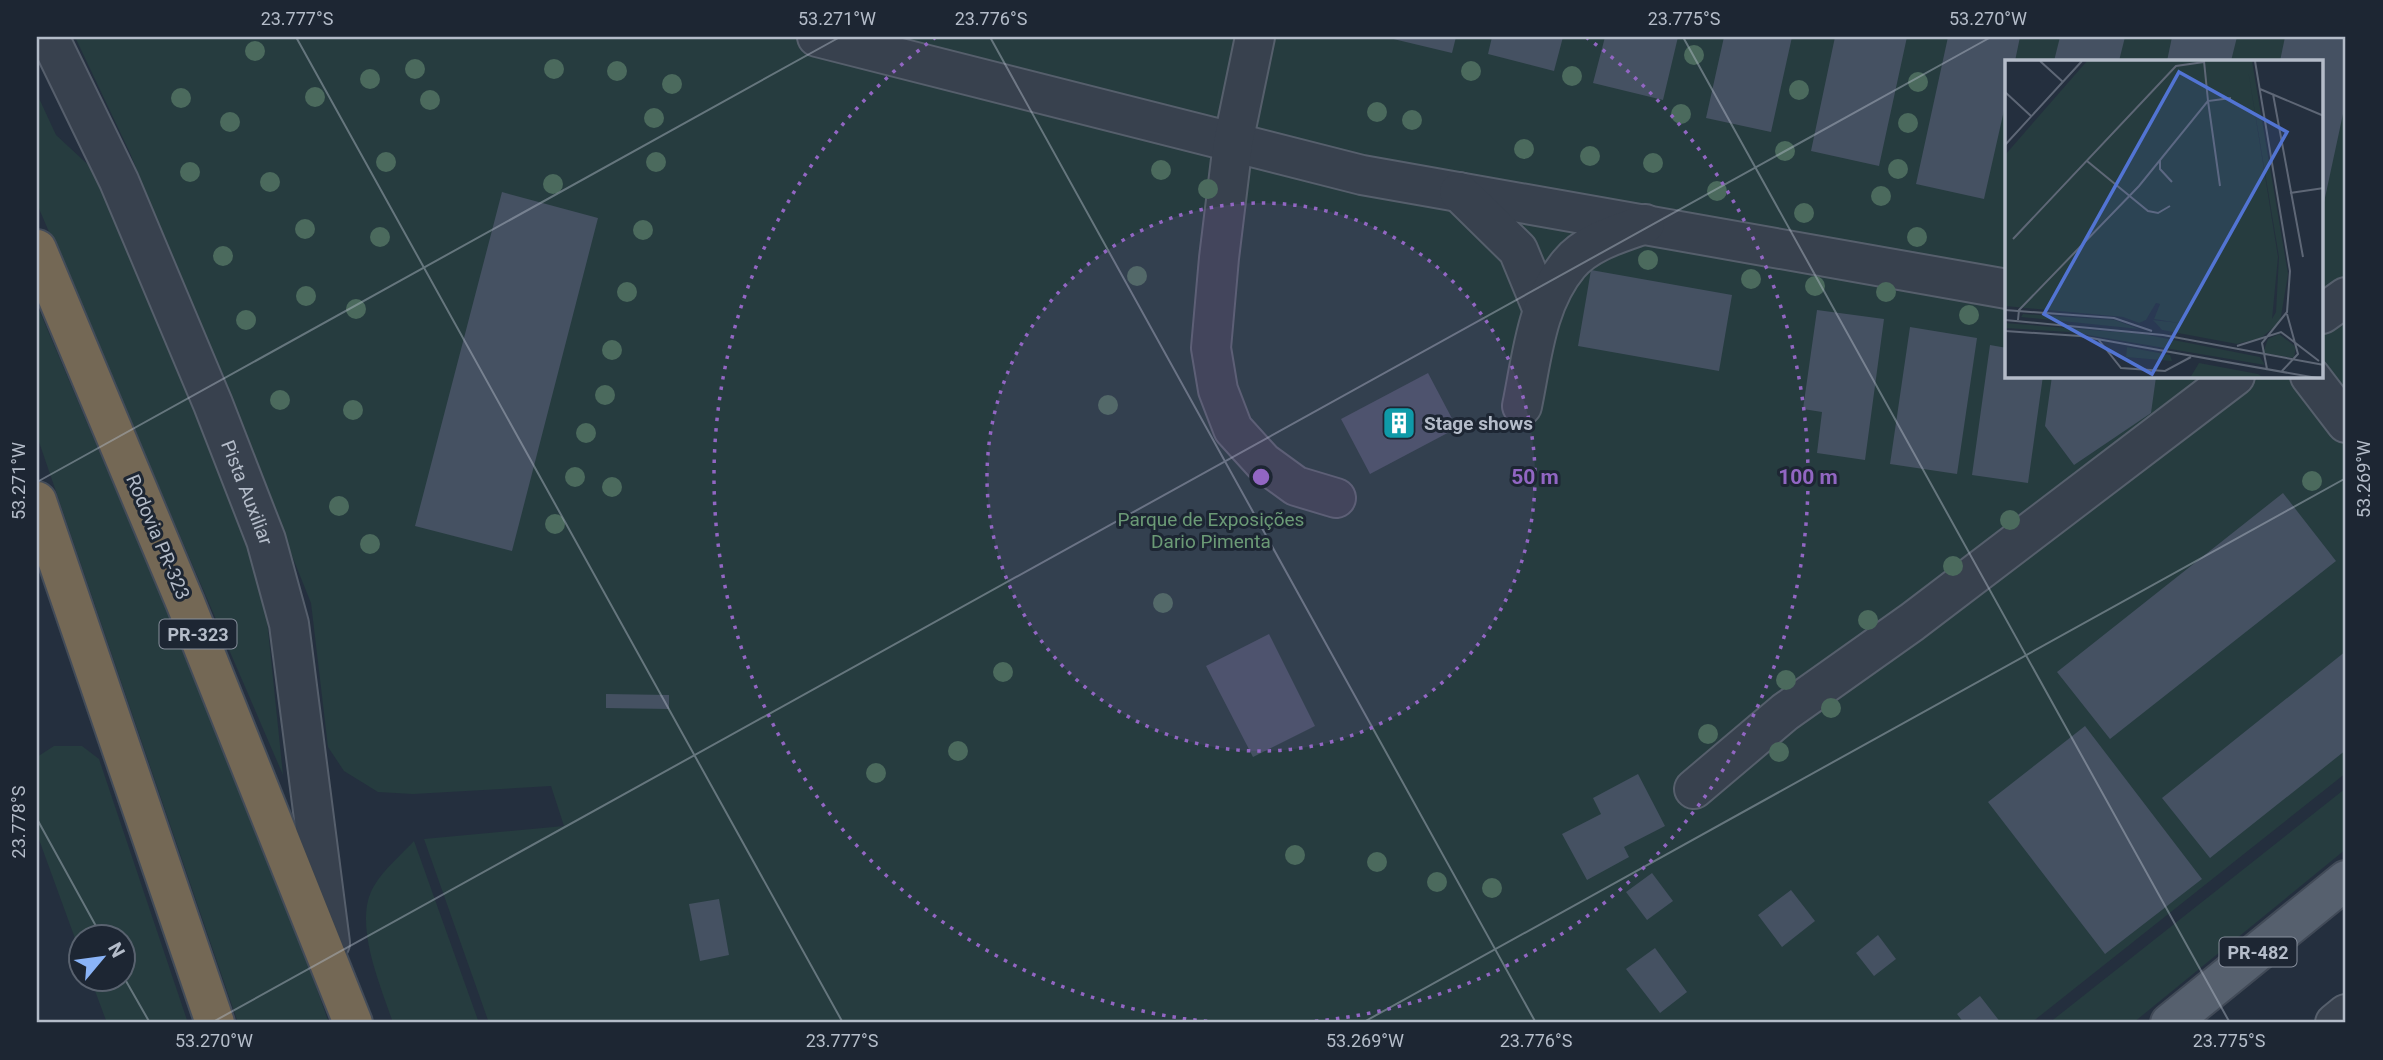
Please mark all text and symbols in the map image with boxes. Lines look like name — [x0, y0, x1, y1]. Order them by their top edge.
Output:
text: 23.777°S — [261, 8, 334, 29]
text: 53.271°W — [798, 8, 876, 29]
text: 23.776°S — [955, 8, 1028, 29]
text: 23.775°S — [1648, 8, 1721, 29]
text: 53.270°W — [1949, 8, 2027, 29]
inset map — [2005, 60, 2324, 378]
building icon: Stage shows — [1380, 404, 1418, 442]
place label: Stage shows — [1424, 412, 1533, 435]
street label: Pista Auxiliar — [217, 437, 278, 548]
text: 53.269°W — [2353, 440, 2374, 518]
text: 53.271°W — [8, 442, 29, 520]
centre of rings — [1249, 465, 1273, 489]
text: 50 m — [1511, 465, 1559, 489]
text: 100 m — [1778, 465, 1838, 489]
street label: Rodovia PR-323 — [121, 471, 195, 603]
park label: Parque de Exposições Dario Pimenta — [1118, 508, 1304, 553]
road number: PR-323 — [160, 620, 236, 648]
text: 23.778°S — [8, 785, 29, 858]
north arrow — [66, 923, 136, 993]
road number: PR-482 — [2220, 937, 2296, 967]
text: N — [103, 939, 130, 961]
text: 53.270°W — [175, 1030, 253, 1051]
text: 23.777°S — [806, 1030, 879, 1051]
text: 53.269°W — [1326, 1030, 1404, 1051]
text: 23.776°S — [1500, 1030, 1573, 1051]
text: 23.775°S — [2193, 1030, 2266, 1051]

